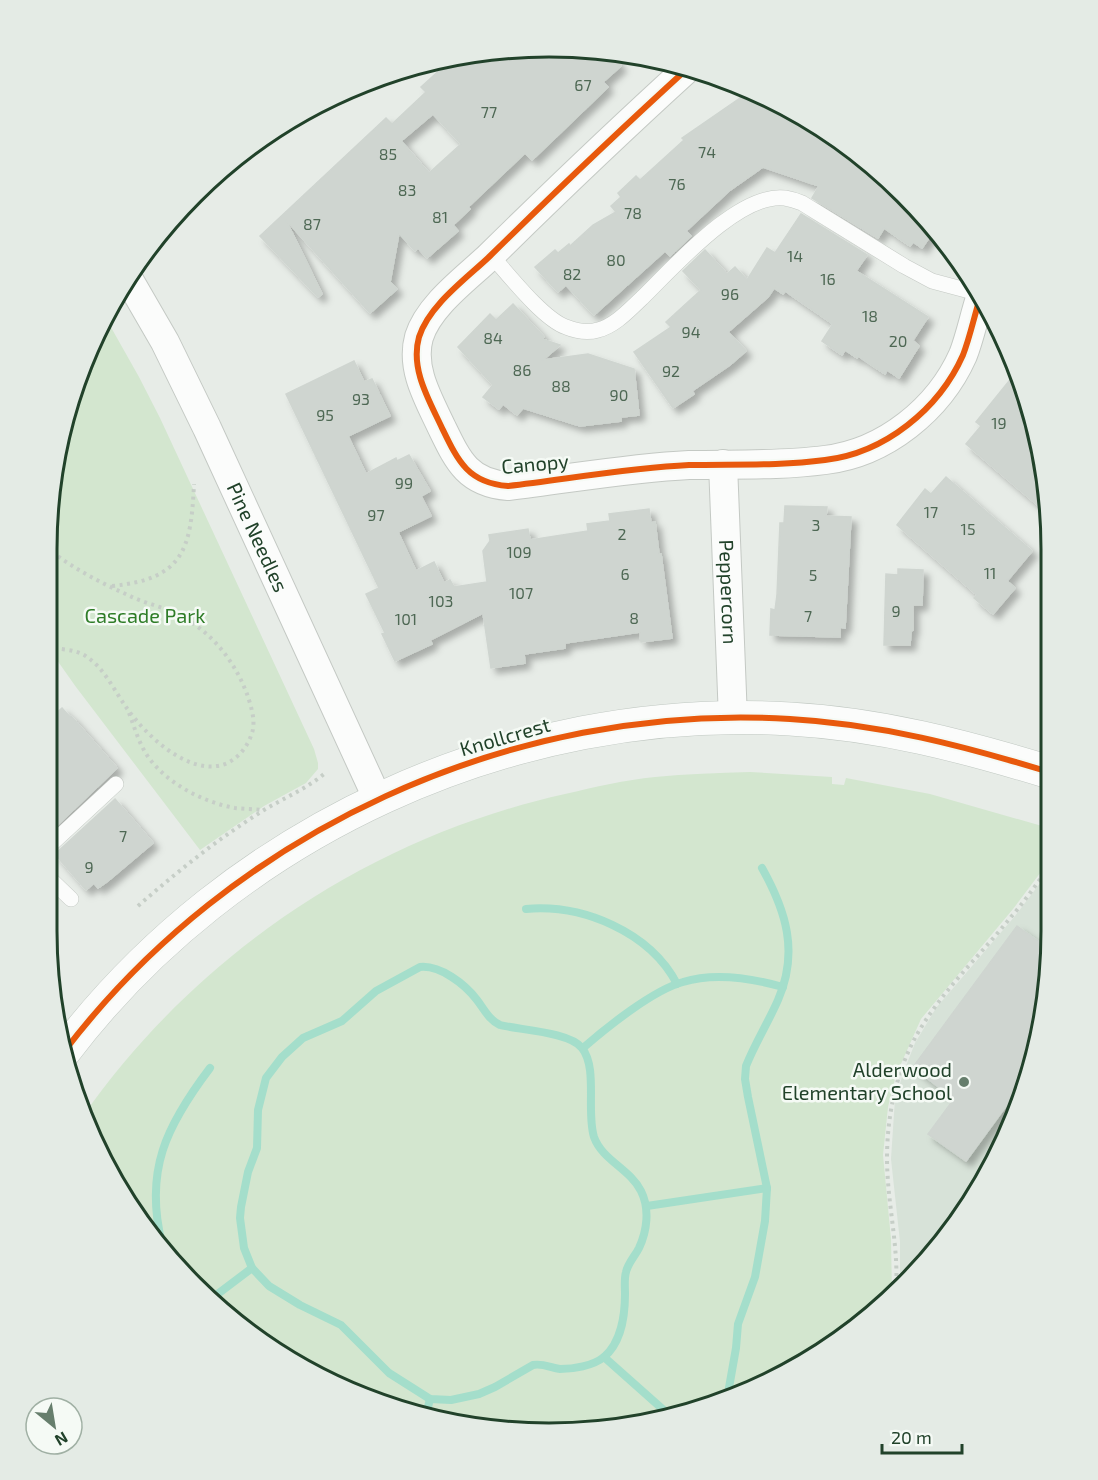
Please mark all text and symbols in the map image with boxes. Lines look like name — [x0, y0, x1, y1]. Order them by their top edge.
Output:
house number: 67 — [574, 75, 592, 94]
house number: 77 — [481, 102, 497, 121]
house number: 74 — [698, 142, 716, 161]
house number: 85 — [379, 144, 397, 163]
house number: 76 — [668, 174, 686, 193]
house number: 83 — [398, 180, 416, 199]
house number: 78 — [624, 203, 642, 222]
house number: 81 — [432, 207, 448, 226]
house number: 87 — [303, 214, 321, 233]
house number: 14 — [787, 246, 803, 265]
house number: 80 — [606, 250, 626, 269]
house number: 82 — [563, 264, 581, 283]
house number: 16 — [820, 269, 836, 288]
house number: 96 — [721, 284, 739, 303]
house number: 18 — [862, 306, 878, 325]
house number: 94 — [682, 322, 701, 341]
house number: 84 — [483, 328, 503, 347]
house number: 20 — [889, 331, 907, 350]
house number: 86 — [513, 360, 531, 379]
house number: 92 — [662, 361, 680, 380]
house number: 88 — [551, 376, 571, 395]
house number: 90 — [610, 385, 628, 404]
house number: 93 — [352, 389, 370, 408]
house number: 95 — [316, 405, 334, 424]
house number: 19 — [991, 413, 1007, 432]
street label: Canopy — [500, 448, 570, 478]
house number: 99 — [395, 473, 413, 492]
street label: Pine Needles — [223, 479, 294, 595]
house number: 17 — [924, 502, 938, 521]
house number: 97 — [367, 505, 385, 524]
house number: 3 — [812, 515, 820, 534]
house number: 15 — [961, 519, 975, 538]
house number: 2 — [618, 524, 627, 543]
street label: Peppercorn — [715, 539, 743, 645]
house number: 109 — [506, 542, 532, 561]
house number: 11 — [984, 563, 996, 582]
house number: 6 — [620, 564, 630, 583]
house number: 5 — [809, 565, 817, 584]
house number: 107 — [509, 583, 533, 602]
house number: 103 — [429, 591, 453, 610]
house number: 9 — [891, 601, 901, 620]
park label: Cascade Park — [85, 603, 205, 627]
house number: 7 — [804, 606, 812, 625]
house number: 8 — [629, 608, 639, 627]
house number: 101 — [395, 609, 417, 628]
street label: Knollcrest — [457, 712, 553, 760]
house number: 7 — [119, 826, 127, 845]
house number: 9 — [84, 857, 94, 876]
place label: Alderwood Elementary School — [782, 1057, 952, 1104]
marker: Alderwood Elementary School — [957, 1075, 971, 1089]
north arrow — [24, 1396, 84, 1456]
scale bar — [882, 1417, 962, 1455]
text: 20 m — [891, 1426, 932, 1448]
text: N — [52, 1428, 72, 1451]

